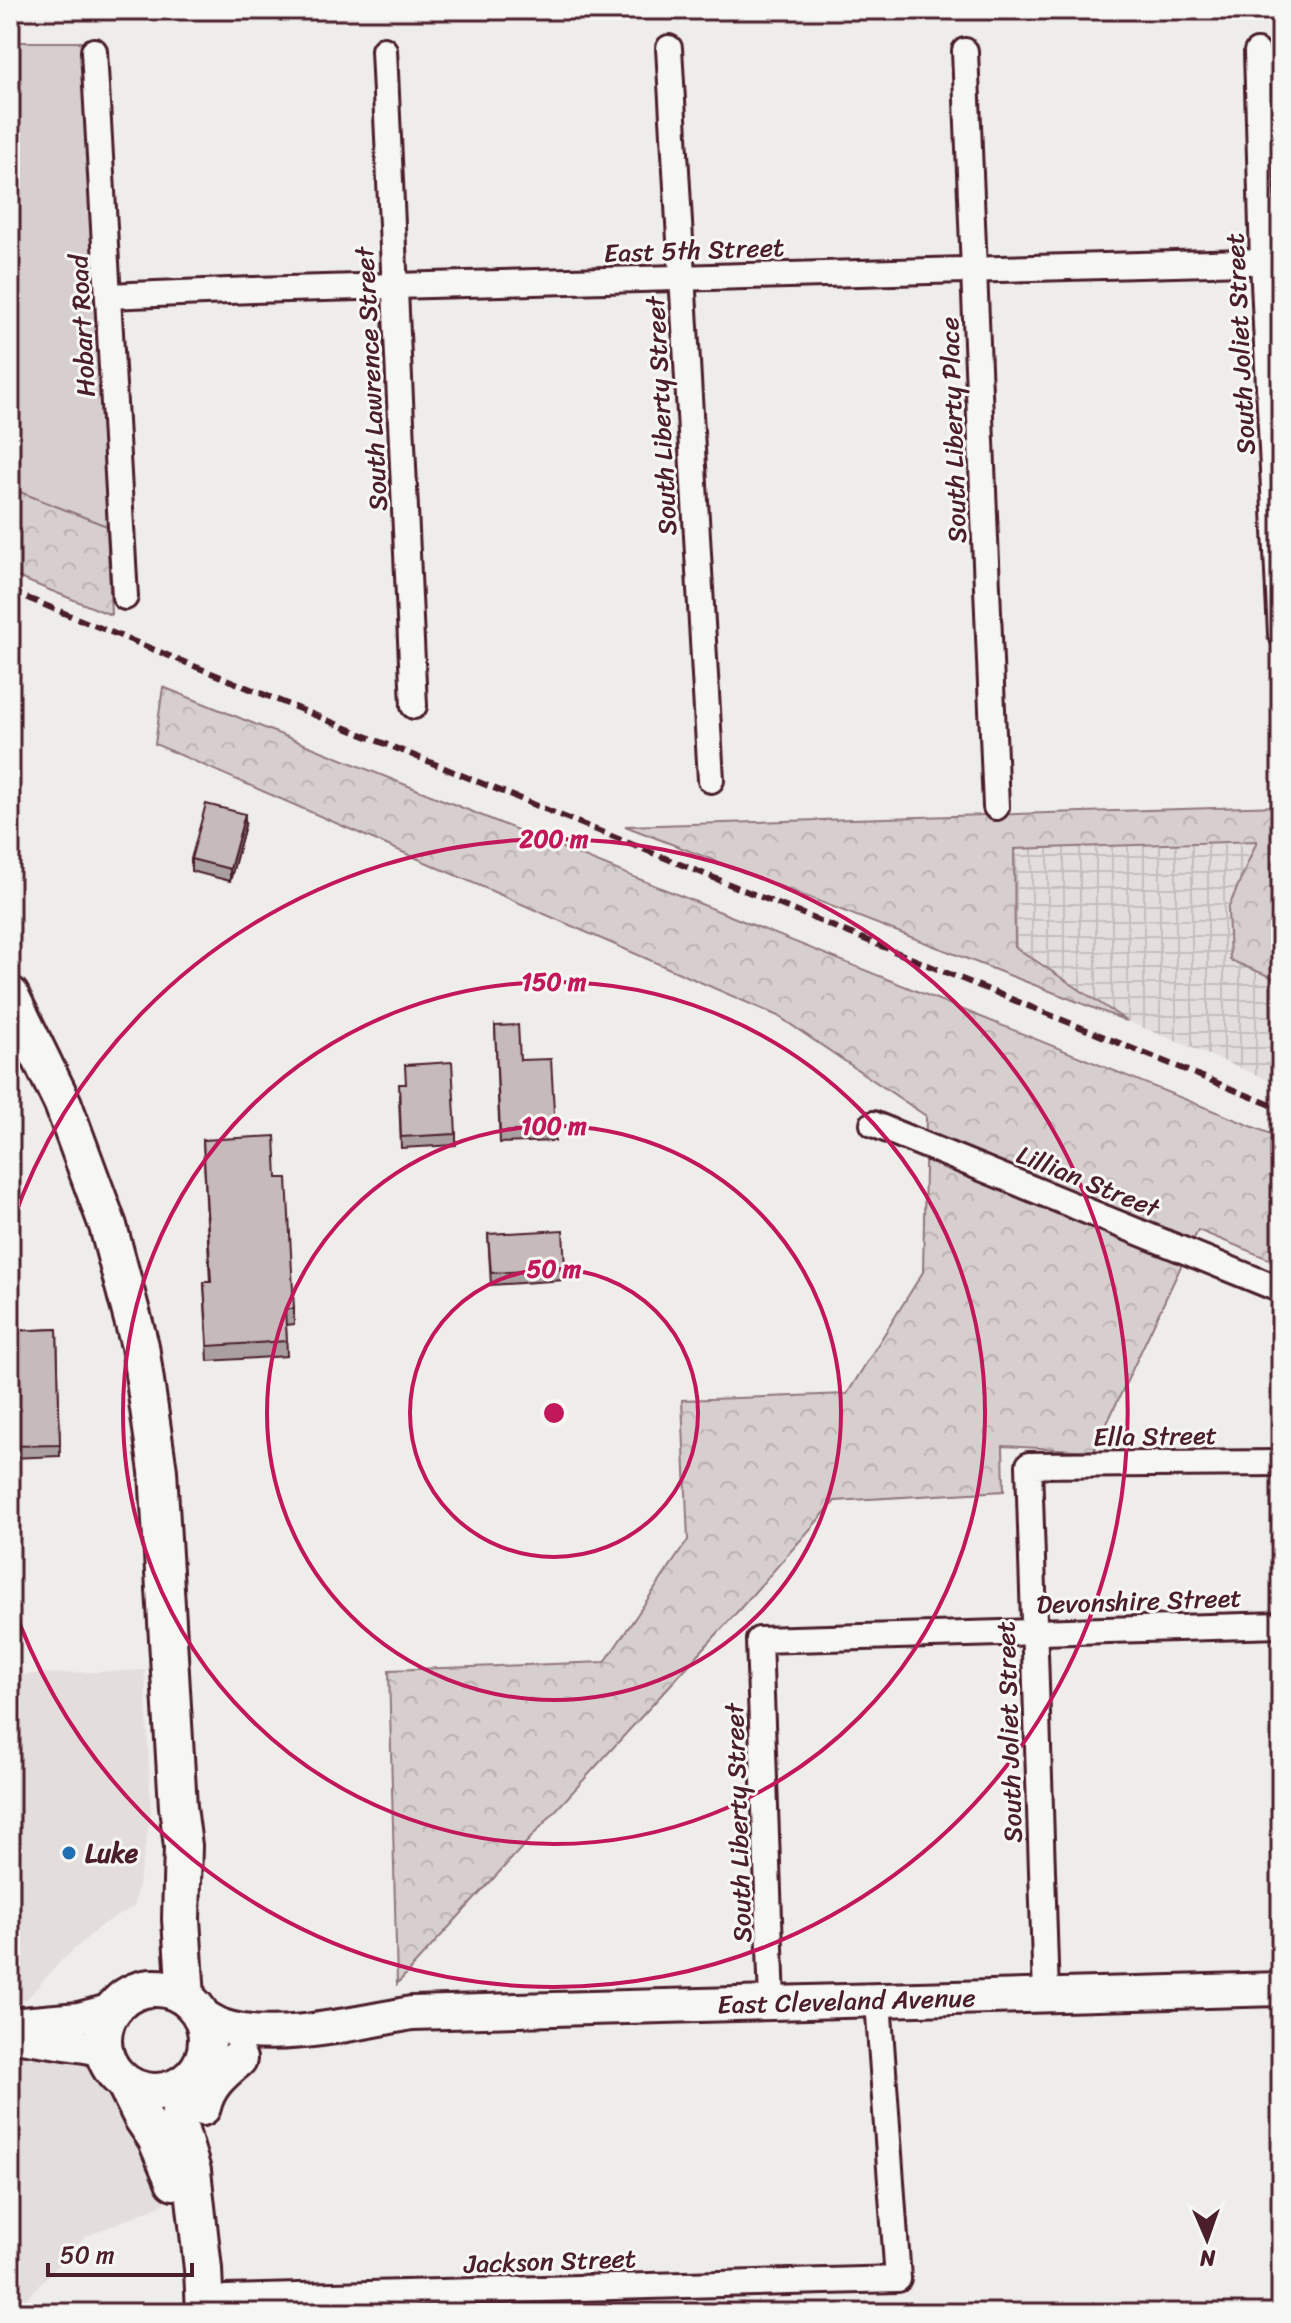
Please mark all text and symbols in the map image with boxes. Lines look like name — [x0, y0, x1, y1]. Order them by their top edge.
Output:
street label: East 5th Street — [603, 224, 785, 276]
street label: South Joliet Street — [1211, 232, 1269, 456]
street label: South Lawrence Street — [341, 244, 401, 512]
street label: Hobart Road — [55, 251, 109, 398]
street label: South Liberty Street — [632, 294, 690, 537]
street label: South Liberty Place — [926, 316, 980, 544]
text: 200 m — [519, 818, 589, 860]
text: 150 m — [522, 961, 587, 1003]
text: 100 m — [521, 1105, 587, 1147]
street label: Lillian Street — [1010, 1131, 1168, 1231]
text: 50 m — [527, 1248, 582, 1290]
centre of rings — [540, 1399, 568, 1427]
street label: Ella Street — [1093, 1412, 1217, 1460]
street label: Devonshire Street — [1036, 1574, 1242, 1628]
street label: South Joliet Street — [982, 1620, 1036, 1844]
street label: South Liberty Street — [711, 1701, 765, 1943]
place label: Luke — [85, 1830, 139, 1876]
marker: Luke — [60, 1844, 78, 1862]
street label: East Cleveland Avenue — [717, 1974, 976, 2028]
north arrow — [1167, 2199, 1247, 2279]
scale bar — [48, 2227, 192, 2277]
text: 50 m — [60, 2234, 115, 2276]
street label: Jackson Street — [462, 2235, 637, 2287]
text: N — [1199, 2239, 1217, 2278]

